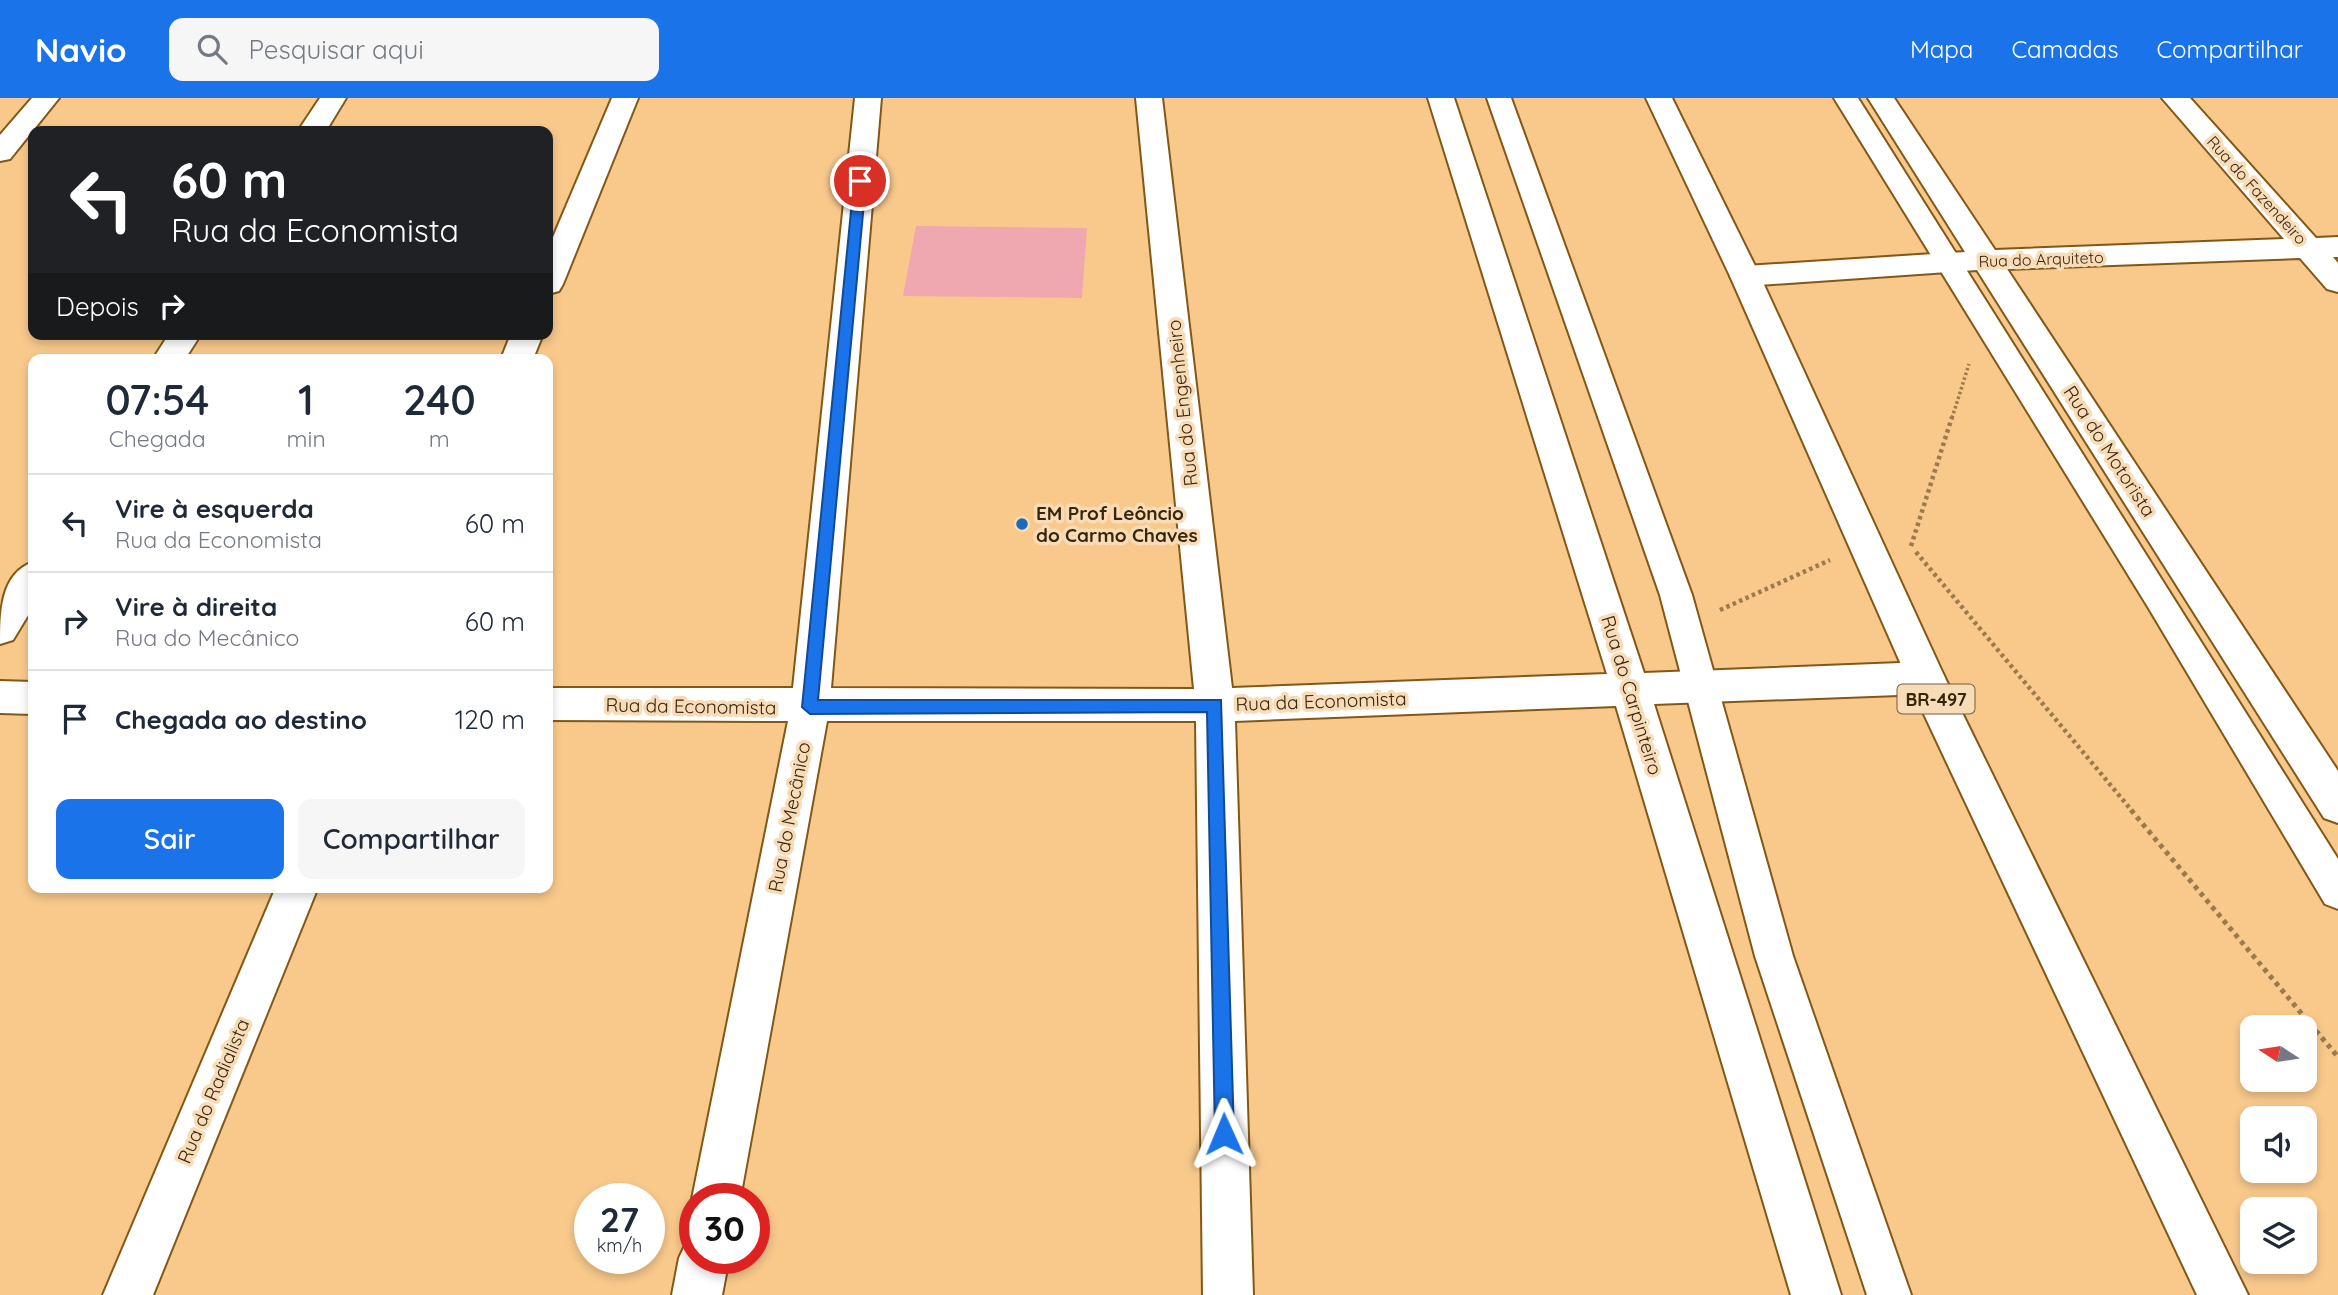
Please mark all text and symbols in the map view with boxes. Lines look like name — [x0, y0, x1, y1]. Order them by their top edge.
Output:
search box — [169, 18, 659, 81]
text: Navio — [35, 29, 127, 70]
icon: search — [193, 30, 231, 68]
text: Pesquisar aqui — [249, 33, 424, 66]
text: Mapa — [1910, 34, 1973, 64]
text: Camadas — [2011, 34, 2118, 64]
text: Compartilhar — [2156, 34, 2303, 64]
street label: Rua do Fazendeiro — [2203, 132, 2311, 248]
text: 60 m — [171, 149, 287, 210]
pin — [830, 151, 890, 211]
icon: left — [56, 154, 147, 245]
icon: arrive — [841, 162, 879, 200]
text: Rua da Economista — [171, 210, 459, 250]
street label: Rua do Arquiteto — [1978, 247, 2104, 271]
icon: right — [153, 287, 191, 325]
text: Depois — [56, 290, 139, 323]
street label: Rua do Engenheiro — [1161, 319, 1203, 487]
text: 07:54 — [105, 373, 209, 426]
text: 1 — [298, 373, 314, 426]
text: 240 — [403, 373, 476, 426]
street label: Rua do Motorista — [2059, 381, 2161, 521]
text: Chegada — [109, 424, 206, 453]
text: min — [286, 424, 326, 453]
text: m — [429, 424, 450, 453]
text: Vire à esquerda — [115, 492, 314, 525]
place label: EM Prof Leôncio do Carmo Chaves — [1036, 501, 1198, 547]
icon: left — [56, 504, 94, 542]
text: 60 m — [465, 507, 525, 540]
marker: EM Prof Leôncio do Carmo Chaves — [1014, 516, 1030, 532]
text: Rua da Economista — [115, 525, 322, 554]
text: Vire à direita — [115, 590, 277, 623]
icon: right — [56, 602, 94, 640]
text: 60 m — [465, 605, 525, 638]
street label: Rua do Carpinteiro — [1596, 612, 1668, 778]
text: Rua do Mecânico — [115, 623, 299, 652]
road number: BR-497 — [1898, 684, 1974, 714]
street label: Rua da Economista — [1235, 686, 1407, 716]
street label: Rua da Economista — [605, 693, 777, 719]
icon: arrive — [56, 700, 94, 738]
text: Chegada ao destino — [115, 703, 367, 736]
text: 120 m — [455, 703, 525, 736]
street label: Rua do Mecânico — [763, 740, 815, 894]
button: Sair — [56, 799, 284, 879]
button: Compartilhar — [298, 799, 525, 879]
street label: Rua do Radialista — [172, 1015, 254, 1167]
north arrow — [2240, 1015, 2317, 1092]
map controls — [2240, 1015, 2317, 1274]
position arrow — [1187, 1097, 1261, 1171]
button: sound — [2240, 1106, 2317, 1183]
speed limit sign: 30 — [679, 1183, 770, 1274]
text: 27 — [600, 1197, 639, 1241]
button: layers — [2240, 1197, 2317, 1274]
text: km/h — [597, 1234, 642, 1257]

